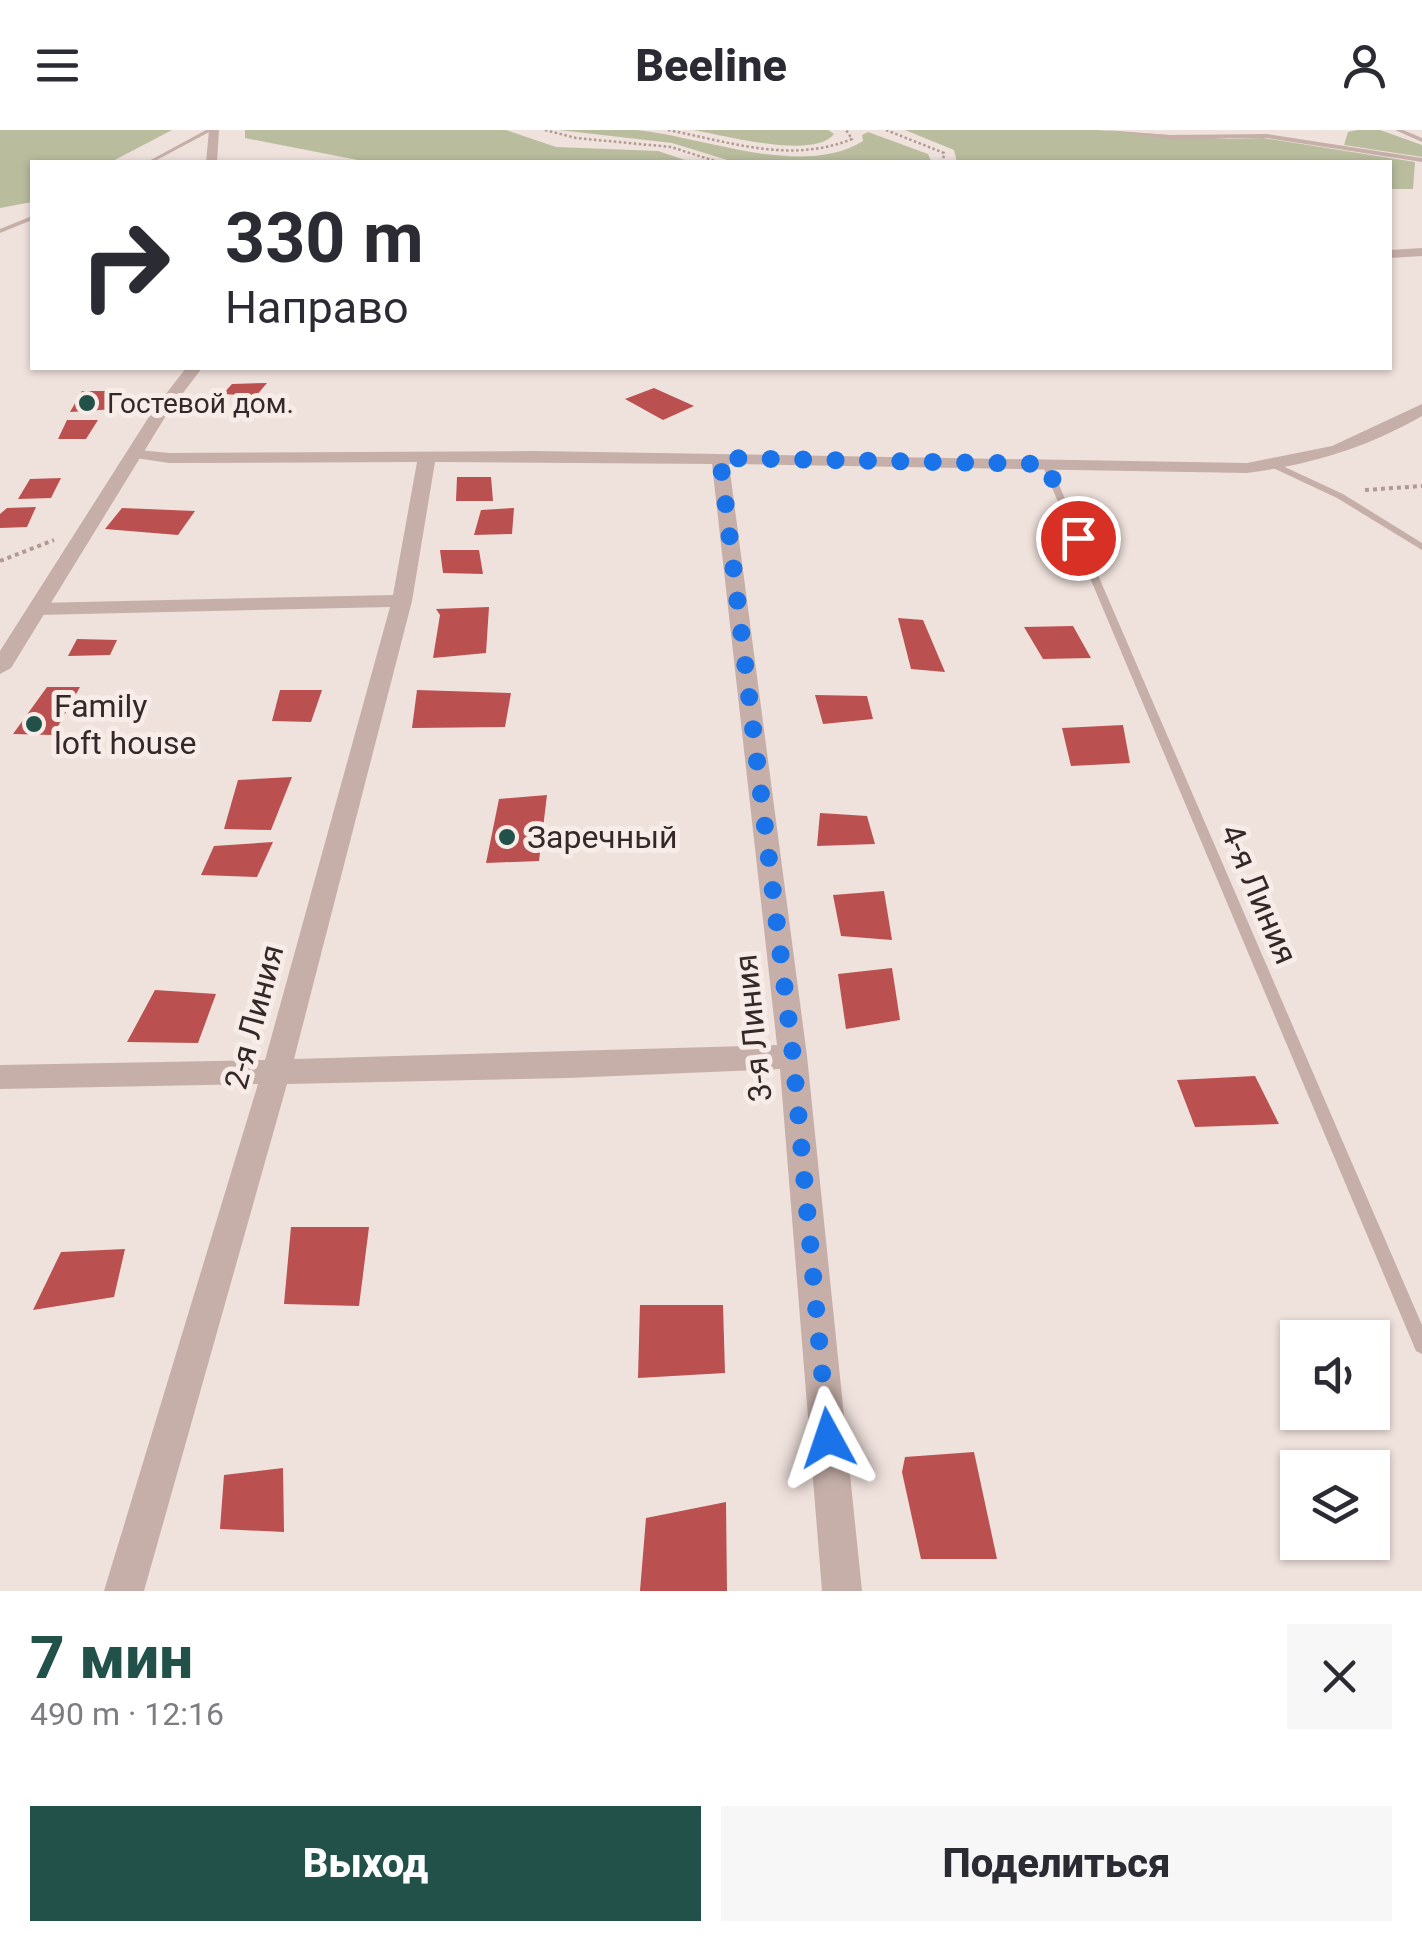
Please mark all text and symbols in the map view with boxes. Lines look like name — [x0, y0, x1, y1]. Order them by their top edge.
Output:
icon: menu — [30, 38, 85, 93]
icon: person — [1337, 38, 1392, 93]
text: Beeline — [635, 39, 787, 92]
text: 330 m — [225, 197, 424, 279]
icon: right — [60, 200, 190, 330]
text: Направо — [225, 281, 409, 334]
place label: Гостевой дом. — [107, 387, 294, 420]
marker: Гостевой дом. — [76, 392, 98, 414]
pin — [1036, 496, 1121, 581]
icon: arrive — [1051, 511, 1106, 566]
place label: Family loft house — [54, 687, 197, 762]
marker: Family loft house — [23, 713, 45, 735]
place label: Заречный — [527, 818, 678, 856]
street label: 4-я Линия — [1213, 818, 1305, 970]
marker: Заречный — [496, 826, 518, 848]
street label: 2-я Линия — [217, 941, 291, 1093]
street label: 3-я Линия — [726, 952, 780, 1104]
map controls — [1280, 1320, 1390, 1560]
button: sound — [1280, 1320, 1390, 1430]
position arrow — [776, 1386, 880, 1490]
button: layers — [1280, 1450, 1390, 1560]
text: 7 мин — [30, 1622, 193, 1693]
button: close — [1287, 1624, 1392, 1729]
text: 490 m · 12:16 — [30, 1695, 224, 1733]
button: Выход — [30, 1806, 701, 1921]
button: Поделиться — [721, 1806, 1392, 1921]

